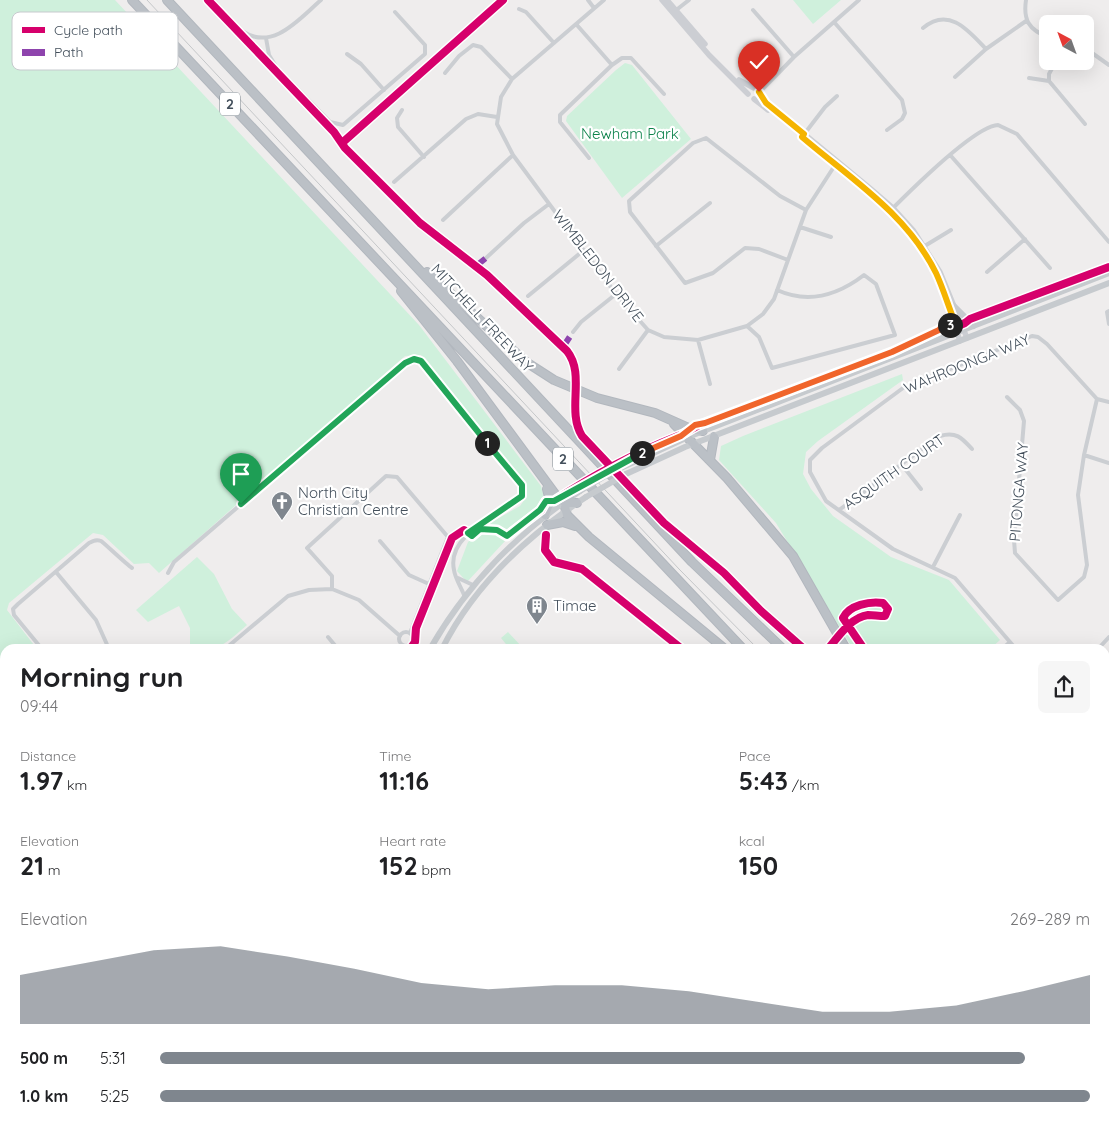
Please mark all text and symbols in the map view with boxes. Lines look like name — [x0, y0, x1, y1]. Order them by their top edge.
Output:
legend — [12, 12, 178, 70]
north arrow — [1039, 15, 1094, 70]
map controls — [1039, 15, 1094, 70]
text: Cycle path — [54, 21, 123, 39]
pin — [738, 41, 780, 92]
text: Path — [54, 43, 83, 61]
icon: check — [745, 48, 773, 76]
road number: 2 — [220, 92, 240, 116]
park label: Newham Park — [581, 124, 679, 143]
street label: WIMBLEDON DRIVE — [549, 206, 648, 326]
street label: MITCHELL FREEWAY — [427, 260, 538, 376]
pin: 3 — [938, 312, 962, 338]
text: 3 — [947, 316, 954, 334]
street label: WAHROONGA WAY — [901, 329, 1033, 397]
pin: 1 — [474, 430, 500, 456]
street label: ASQUITH COURT — [840, 430, 948, 514]
text: 1 — [485, 434, 490, 452]
pin: 2 — [630, 440, 654, 466]
street label: PITONGA WAY — [1005, 441, 1032, 542]
text: 2 — [639, 444, 646, 462]
road number: 2 — [553, 448, 573, 470]
pin — [220, 453, 262, 504]
icon: arrive — [227, 460, 255, 488]
place label: North City Christian Centre — [298, 483, 408, 519]
church icon: North City Christian Centre — [270, 490, 294, 521]
building icon: Timae — [525, 594, 549, 625]
place label: Timae — [553, 596, 597, 615]
text: Morning run — [20, 659, 184, 694]
button: share — [1038, 661, 1090, 713]
text: 09:44 — [20, 696, 58, 716]
text: Distance — [20, 747, 76, 765]
text: Time — [379, 747, 411, 765]
text: Pace — [739, 747, 771, 765]
text: 1.97 — [20, 765, 63, 796]
text: 11:16 — [379, 765, 429, 796]
text: 5:43 — [739, 765, 788, 796]
text: km — [63, 776, 87, 794]
text: /km — [788, 776, 819, 794]
text: Elevation — [20, 832, 79, 850]
text: Heart rate — [379, 832, 446, 850]
text: kcal — [739, 832, 765, 850]
text: 21 — [20, 850, 44, 881]
text: 152 — [379, 850, 418, 881]
text: 150 — [739, 850, 778, 881]
text: m — [44, 861, 61, 879]
text: bpm — [418, 861, 451, 879]
text: Elevation — [20, 909, 87, 929]
text: 269–289 m — [1010, 909, 1090, 929]
text: 500 m — [20, 1048, 68, 1068]
text: 5:31 — [100, 1048, 126, 1068]
text: 1.0 km — [20, 1086, 68, 1106]
text: 5:25 — [100, 1086, 129, 1106]

